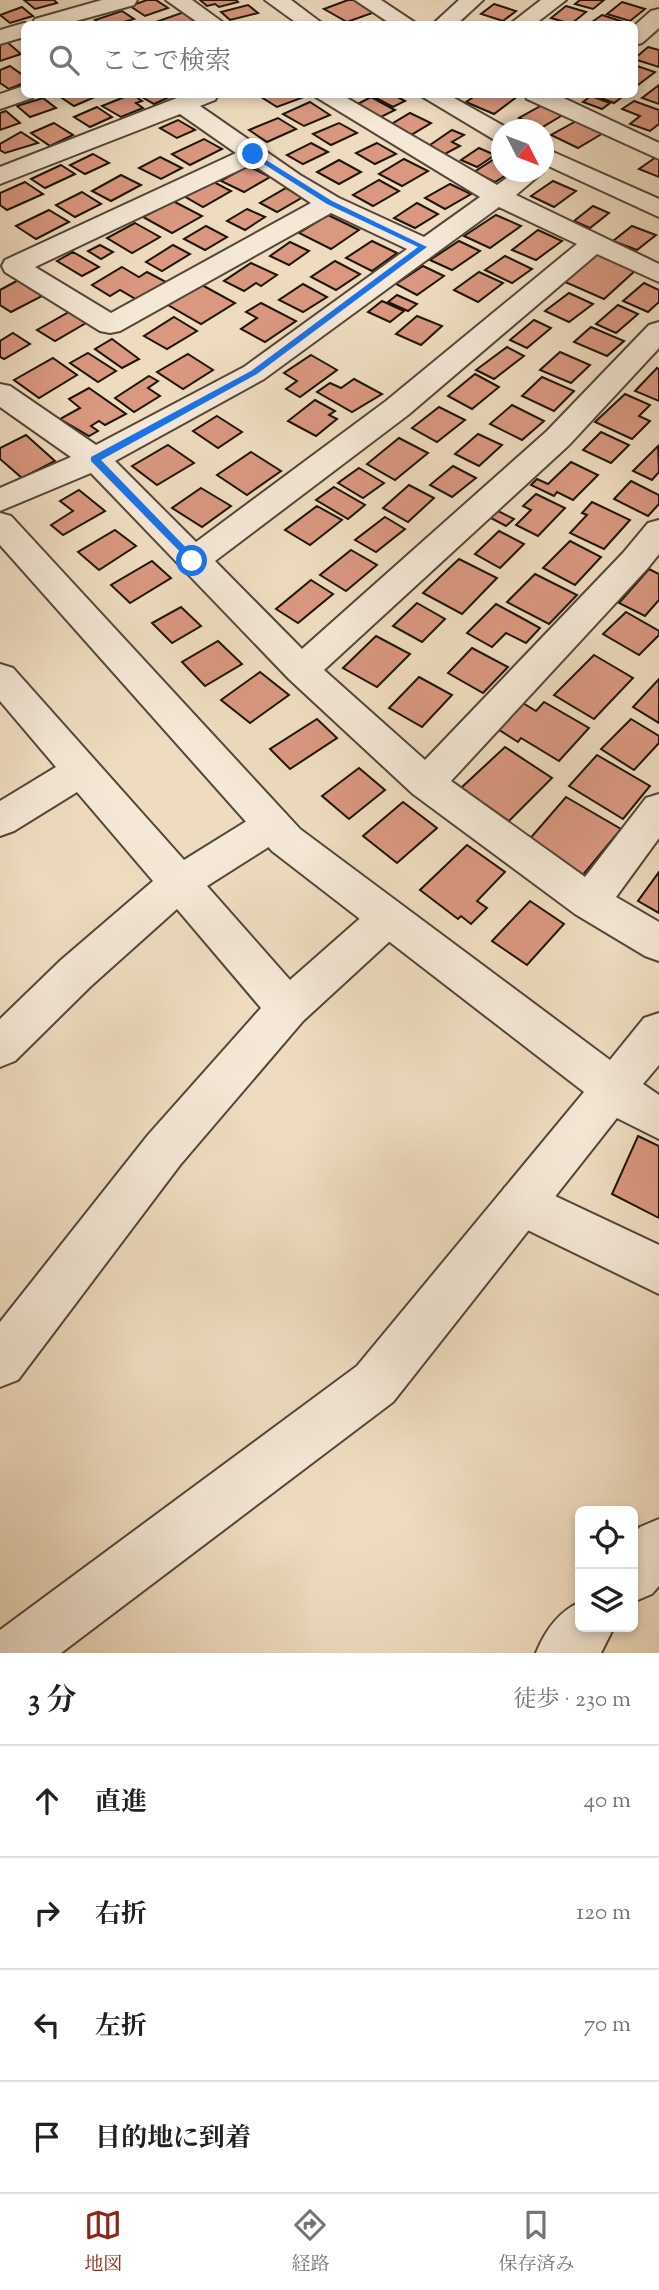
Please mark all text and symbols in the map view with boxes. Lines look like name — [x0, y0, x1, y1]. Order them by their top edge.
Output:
search box — [21, 21, 638, 98]
icon: search — [45, 41, 83, 79]
text: ここで検索 — [101, 44, 231, 81]
north arrow — [491, 119, 554, 182]
route end — [237, 138, 268, 169]
route start — [176, 545, 207, 576]
map controls — [575, 1506, 638, 1632]
button: locate — [575, 1506, 638, 1569]
button: layers — [575, 1569, 638, 1632]
text: 3 分 — [28, 1680, 77, 1723]
text: 徒歩 · 230 m — [513, 1684, 631, 1717]
icon: ahead — [28, 1782, 66, 1820]
text: 直進 — [95, 1785, 147, 1822]
text: 40 m — [584, 1785, 631, 1818]
icon: right — [28, 1894, 66, 1932]
text: 右折 — [95, 1897, 147, 1934]
text: 120 m — [576, 1897, 631, 1930]
icon: left — [28, 2006, 66, 2044]
text: 左折 — [95, 2009, 147, 2046]
text: 70 m — [584, 2009, 631, 2042]
icon: arrive — [28, 2118, 66, 2156]
text: 目的地に到着 — [95, 2121, 251, 2158]
tab: 地図 — [84, 2206, 123, 2279]
tab: 経路 — [291, 2206, 330, 2279]
tab: 保存済み — [498, 2206, 575, 2279]

